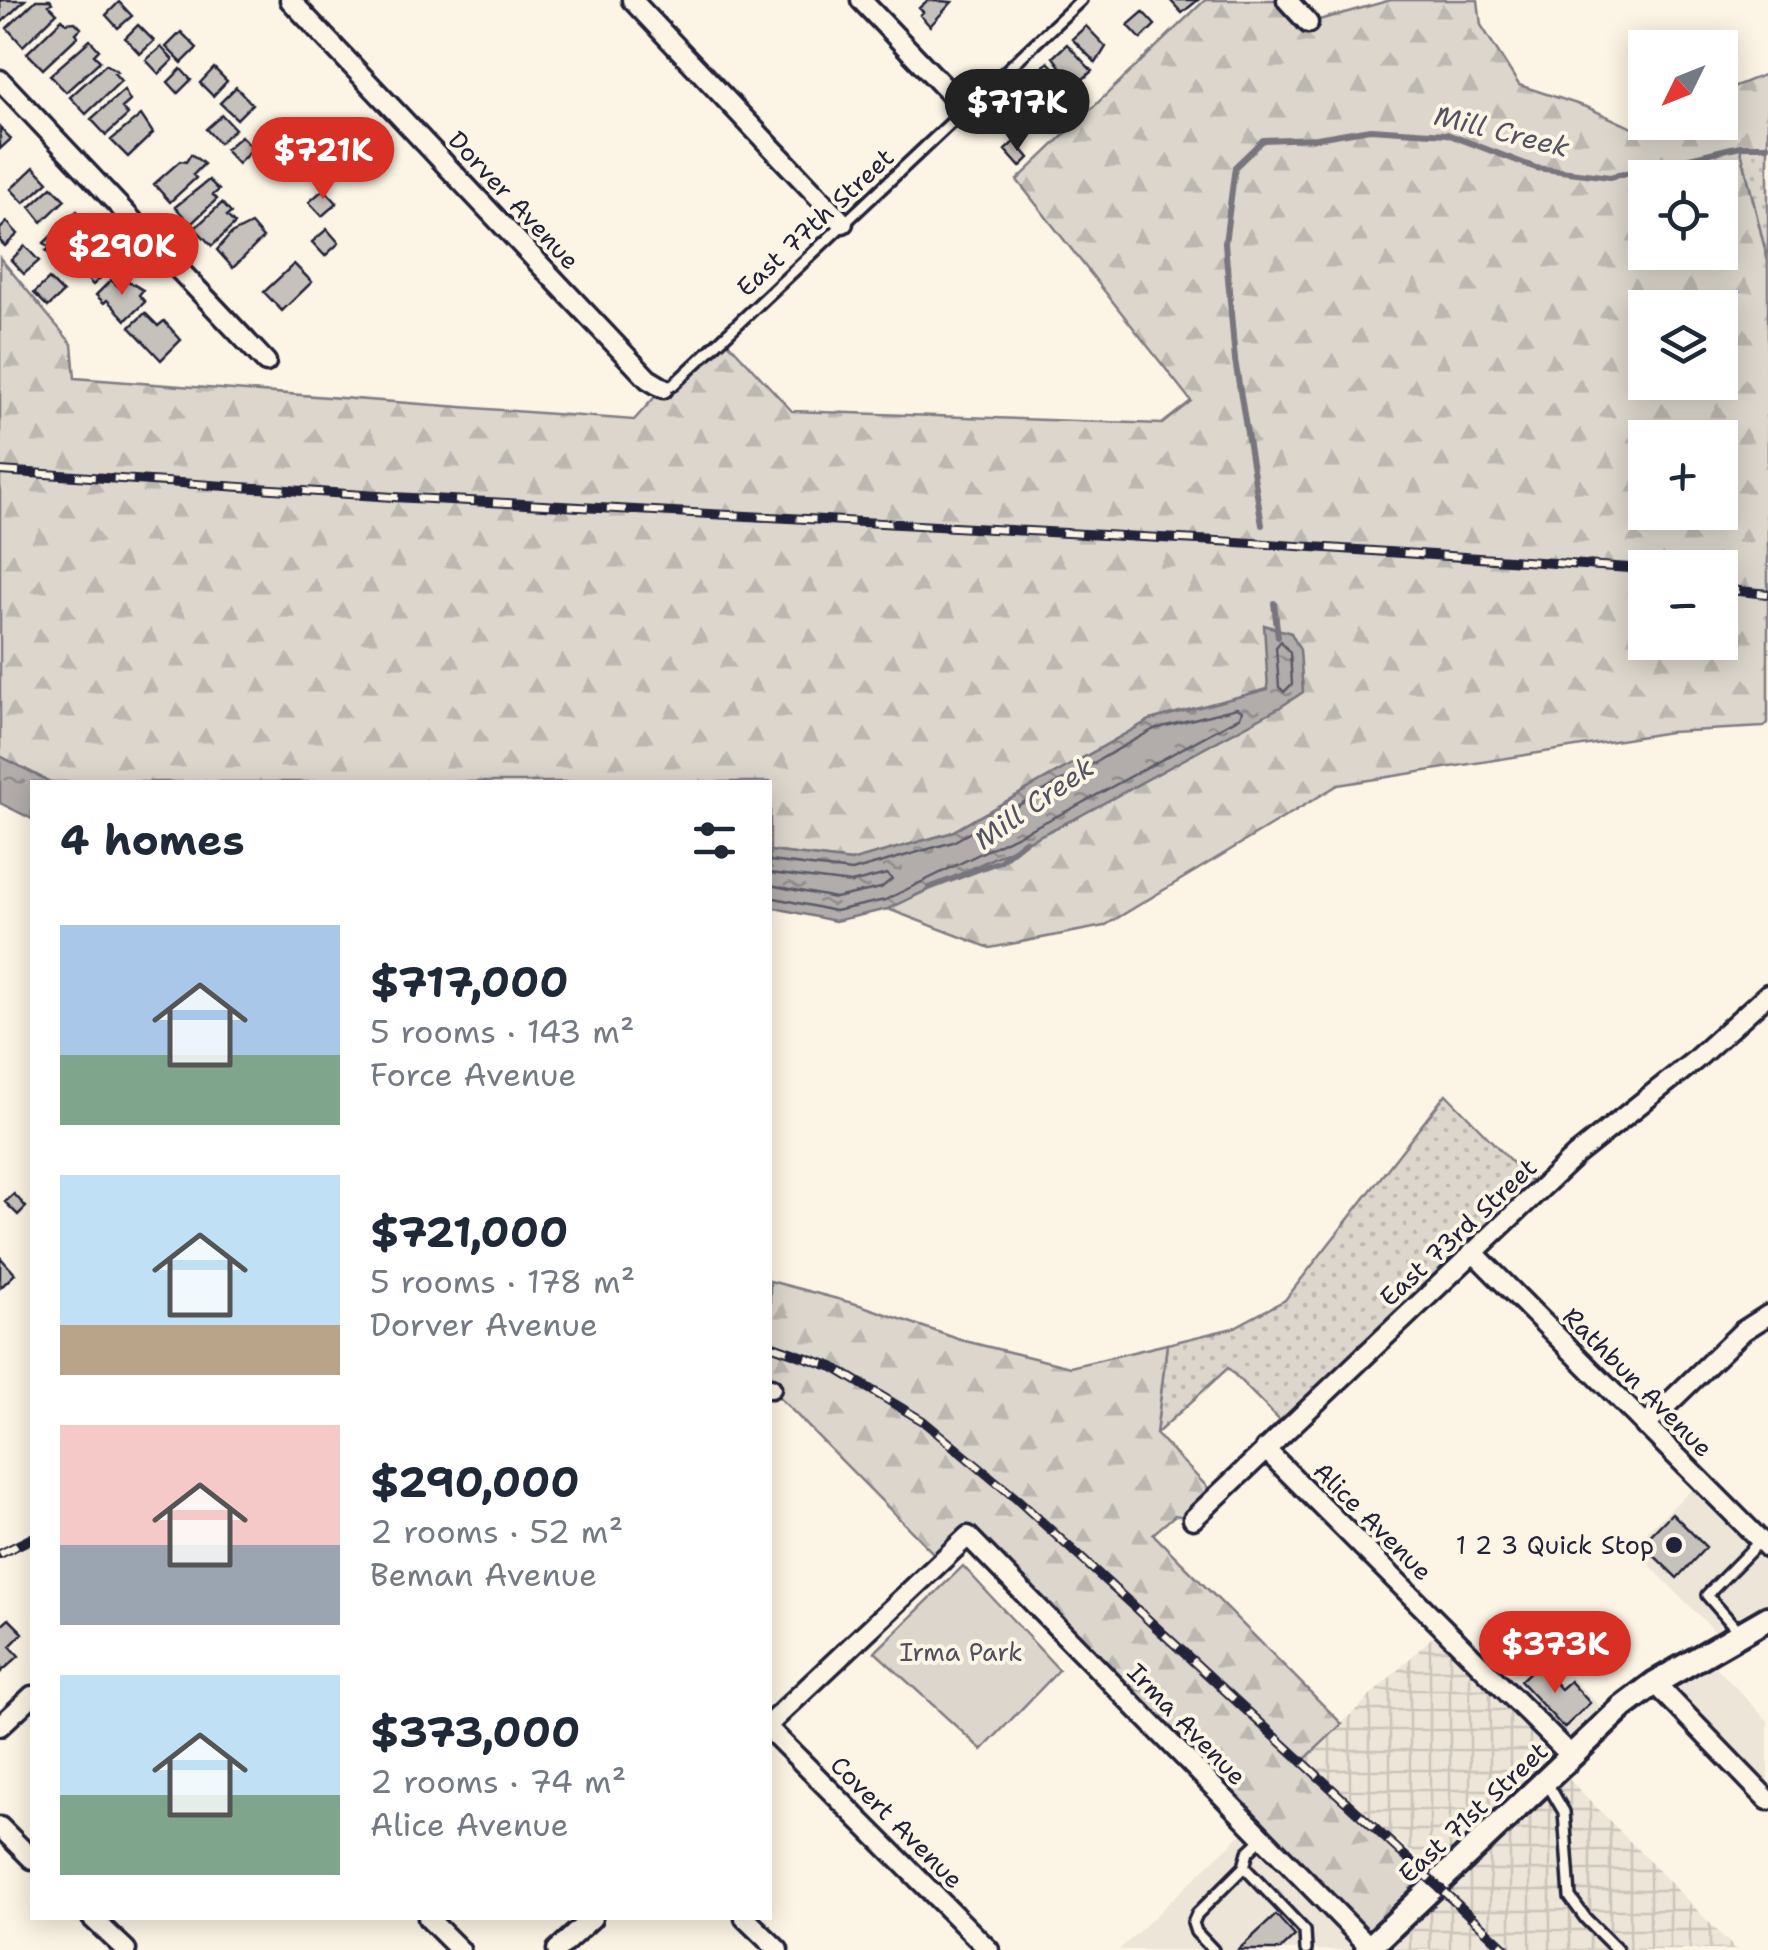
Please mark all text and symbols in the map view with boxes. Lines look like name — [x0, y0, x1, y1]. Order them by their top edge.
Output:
north arrow — [1628, 30, 1738, 140]
map controls — [1628, 30, 1738, 660]
pin: $717K — [947, 69, 1087, 154]
text: $717K — [967, 80, 1067, 123]
water label: Mill Creek — [1430, 96, 1574, 166]
pin: $721K — [253, 117, 393, 202]
street label: Dorver Avenue — [441, 123, 587, 277]
text: $721K — [273, 128, 373, 171]
street label: East 77th Street — [729, 140, 901, 304]
button: locate — [1628, 160, 1738, 270]
pin: $290K — [52, 213, 192, 298]
text: $290K — [68, 224, 176, 267]
button: layers — [1628, 290, 1738, 400]
button: + — [1628, 420, 1738, 530]
button: − — [1628, 550, 1738, 660]
water label: Mill Creek — [966, 748, 1102, 858]
text: 4 homes — [60, 812, 245, 868]
icon: filters — [687, 813, 742, 868]
text: $717,000 — [370, 954, 569, 1010]
icon: home — [140, 965, 260, 1085]
text: 5 rooms · 143 m² — [370, 1010, 635, 1053]
text: Force Avenue — [370, 1053, 576, 1096]
street label: East 73rd Street — [1372, 1150, 1544, 1314]
text: $721,000 — [370, 1204, 568, 1260]
icon: home — [140, 1215, 260, 1335]
text: 5 rooms · 178 m² — [370, 1260, 635, 1303]
street label: Rathbun Avenue — [1556, 1300, 1720, 1464]
text: Dorver Avenue — [370, 1303, 598, 1346]
text: $290,000 — [370, 1454, 580, 1510]
street label: Alice Avenue — [1306, 1454, 1440, 1588]
icon: home — [140, 1465, 260, 1585]
text: 2 rooms · 52 m² — [370, 1510, 623, 1553]
place label: 1 2 3 Quick Stop — [1456, 1528, 1654, 1562]
marker: 1 2 3 Quick Stop — [1663, 1534, 1685, 1556]
text: Beman Avenue — [370, 1553, 597, 1596]
pin: $373K — [1485, 1611, 1625, 1696]
text: $373K — [1501, 1622, 1609, 1665]
park label: Irma Park — [899, 1635, 1023, 1669]
street label: Irma Avenue — [1120, 1656, 1254, 1792]
text: $373,000 — [370, 1704, 580, 1760]
icon: home — [140, 1715, 260, 1835]
street label: East 71st Street — [1391, 1734, 1555, 1890]
street label: Covert Avenue — [823, 1748, 971, 1896]
text: 2 rooms · 74 m² — [370, 1760, 626, 1803]
text: Alice Avenue — [370, 1803, 569, 1846]

